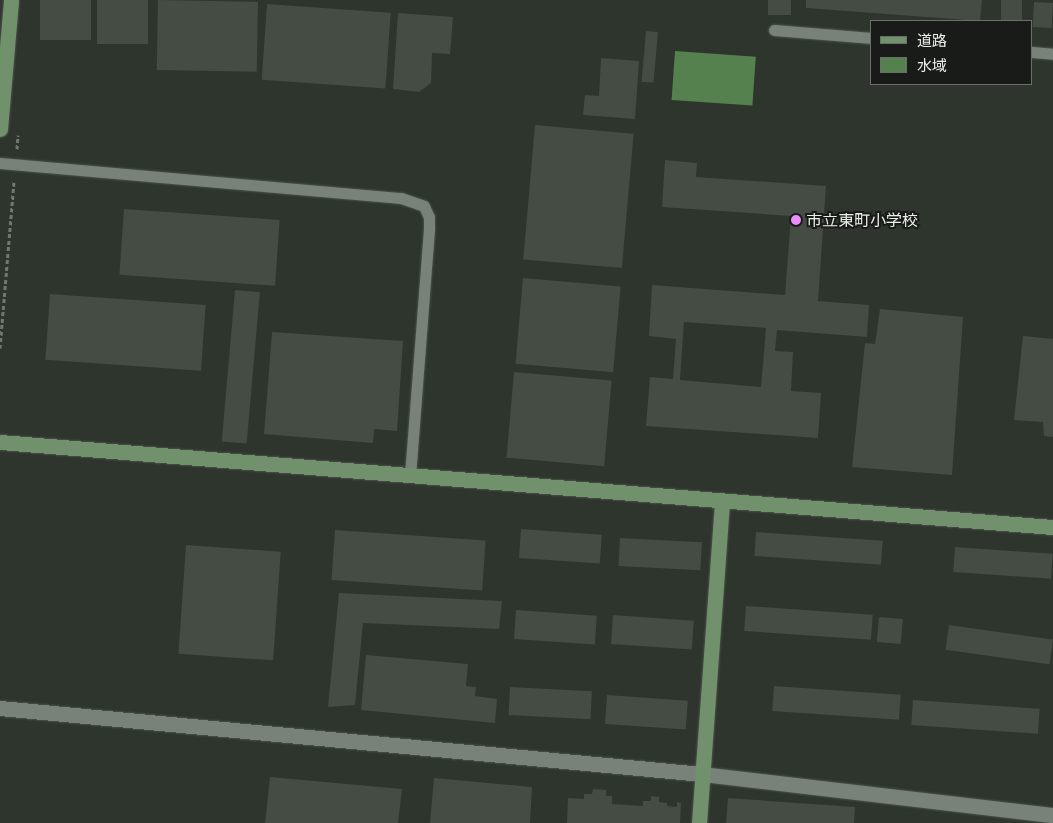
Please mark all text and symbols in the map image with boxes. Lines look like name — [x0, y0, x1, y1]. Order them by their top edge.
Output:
legend — [870, 20, 1033, 85]
text: 道路 — [917, 31, 947, 49]
text: 水域 — [917, 56, 947, 74]
place label: 市立東町小学校 — [806, 210, 918, 230]
marker: 市立東町小学校 — [790, 214, 802, 226]

